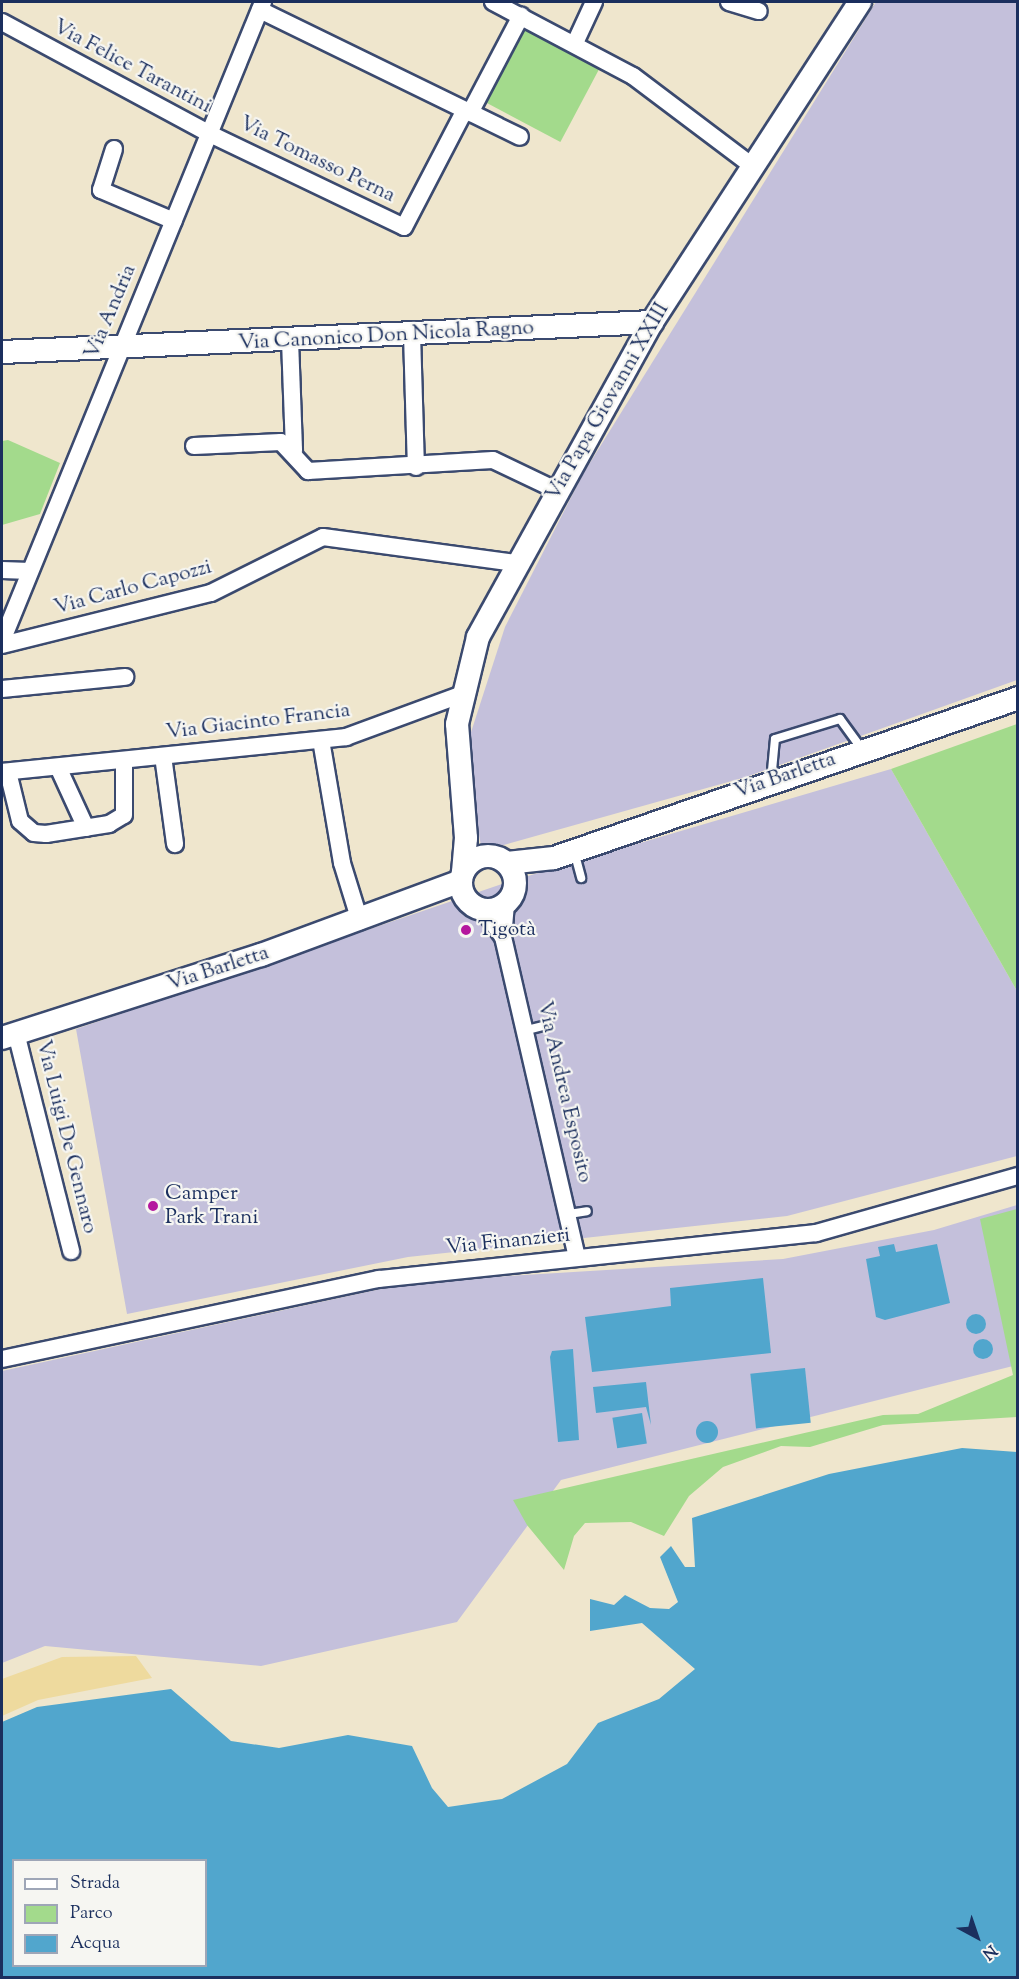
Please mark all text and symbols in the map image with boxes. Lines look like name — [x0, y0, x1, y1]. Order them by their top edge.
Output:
street label: Via Felice Tarantini — [48, 15, 216, 119]
street label: Via Tomasso Perna — [235, 111, 399, 209]
street label: Via Andria — [80, 261, 142, 363]
street label: Via Papa Giovanni XXIII — [541, 298, 675, 506]
street label: Via Canonico Don Nicola Ragno — [237, 316, 535, 356]
street label: Via Carlo Capozzi — [51, 555, 215, 621]
street label: Via Giacinto Francia — [164, 698, 352, 746]
street label: Via Barletta — [731, 747, 839, 805]
place label: Tigotà — [478, 917, 536, 943]
marker: Tigotà — [459, 923, 473, 937]
street label: Via Barletta — [164, 941, 272, 997]
street label: Via Andrea Esposito — [531, 999, 597, 1185]
street label: Via Luigi De Gennaro — [30, 1038, 102, 1236]
place label: Camper Park Trani — [165, 1181, 258, 1231]
marker: Camper Park Trani — [146, 1199, 160, 1213]
street label: Via Finanzieri — [445, 1223, 571, 1261]
legend — [12, 1859, 207, 1967]
text: Strada — [70, 1871, 120, 1897]
text: Parco — [70, 1901, 113, 1927]
north arrow — [947, 1907, 1007, 1967]
text: Acqua — [70, 1931, 120, 1957]
text: N — [977, 1938, 1001, 1964]

